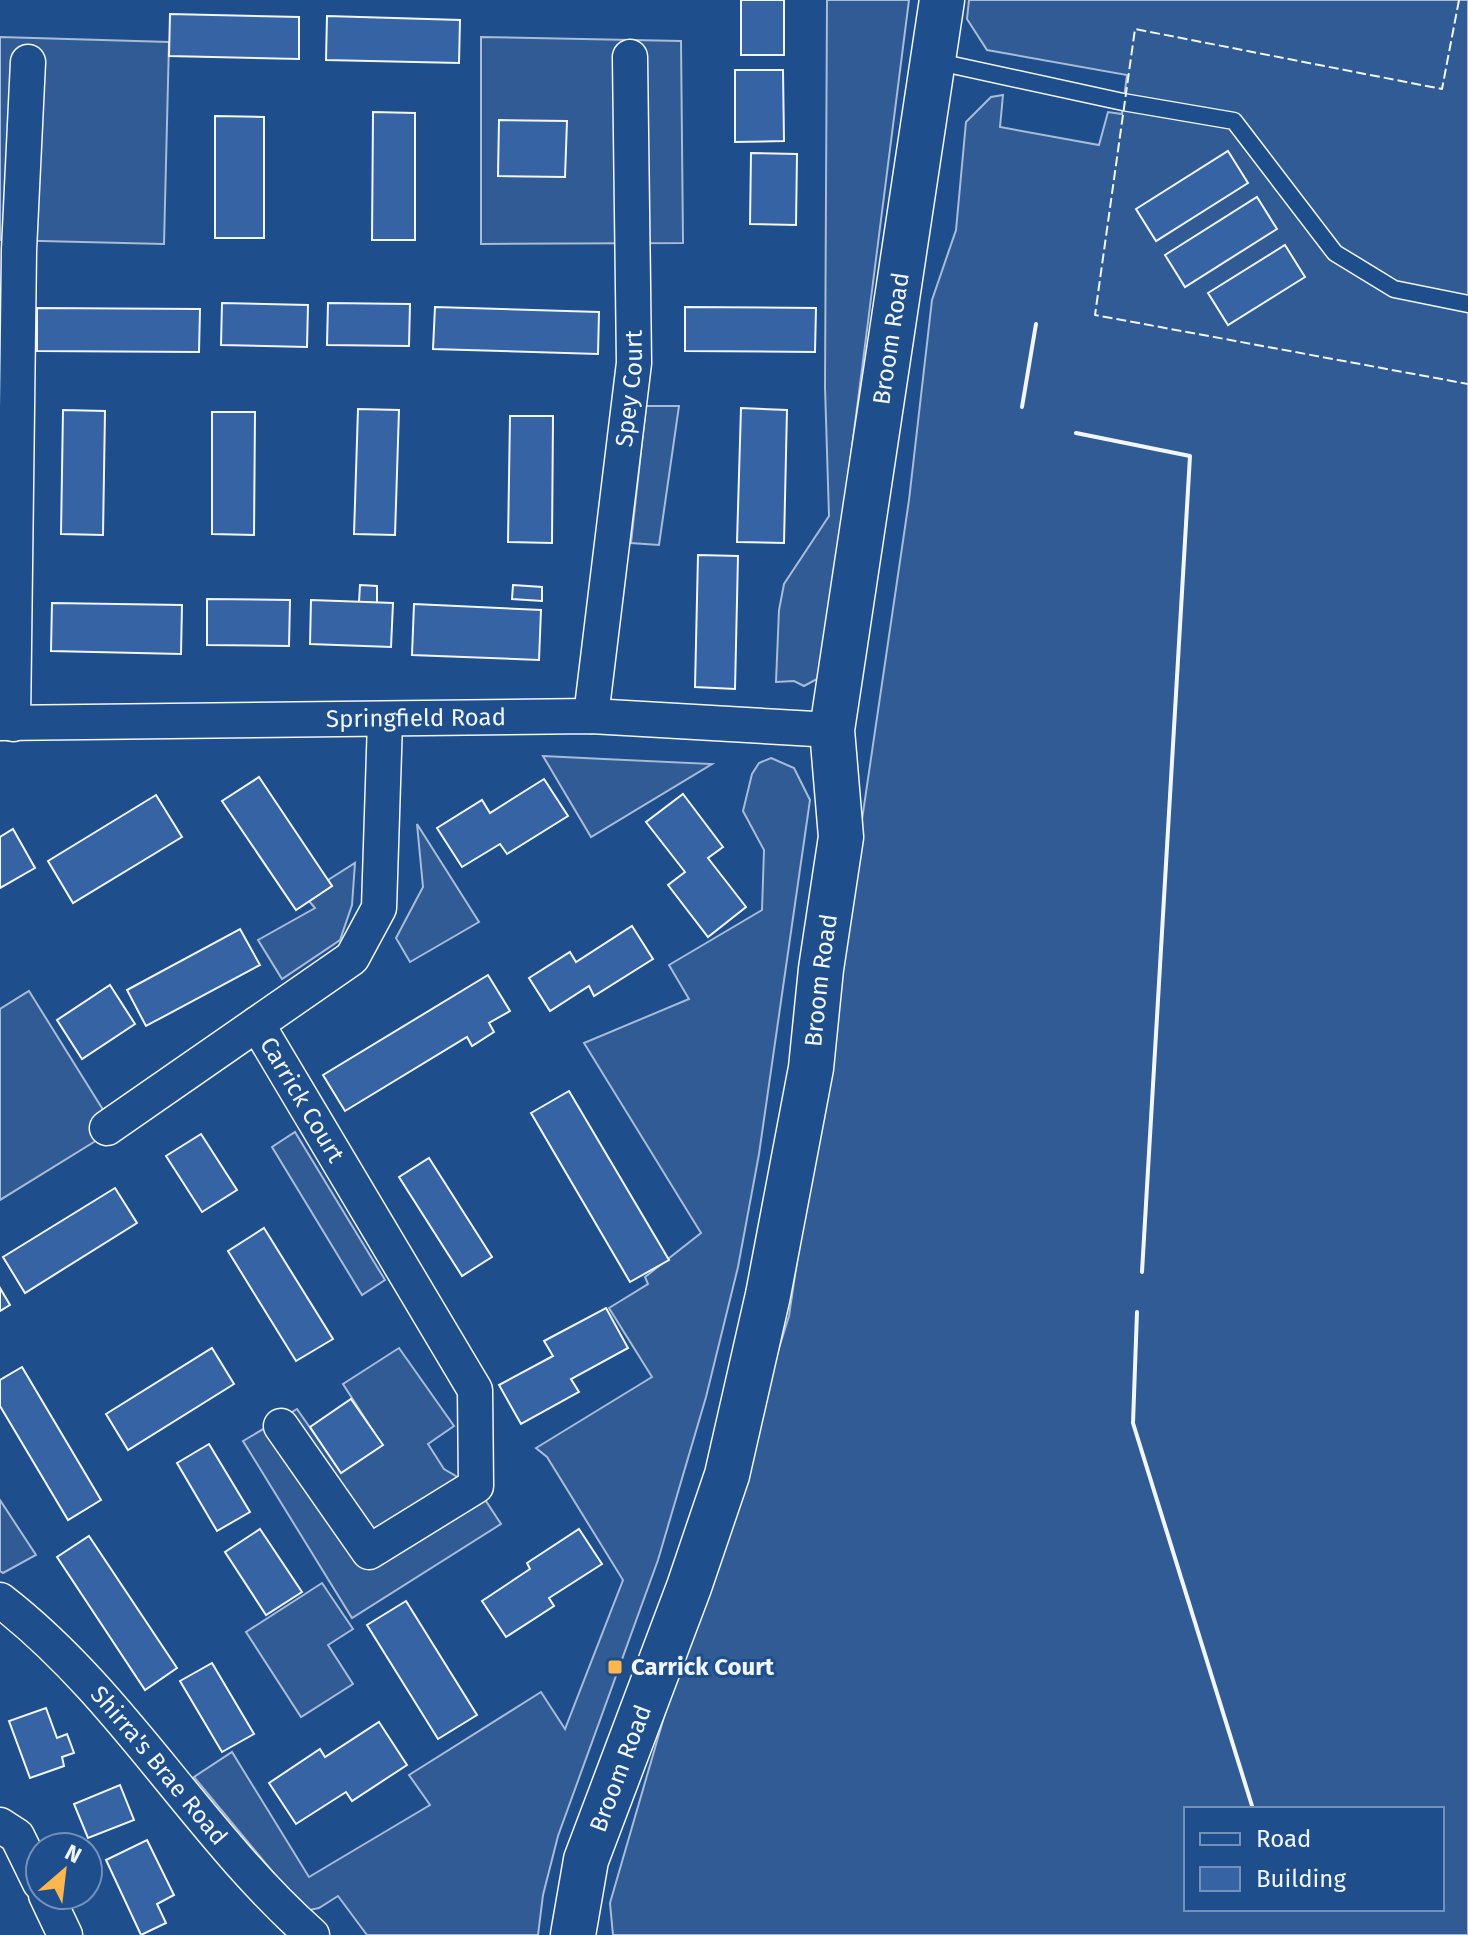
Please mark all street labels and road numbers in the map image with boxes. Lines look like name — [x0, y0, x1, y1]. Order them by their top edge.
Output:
street label: Broom Road — [867, 271, 915, 407]
street label: Spey Court — [610, 329, 648, 448]
street label: Springfield Road — [326, 703, 506, 733]
street label: Broom Road — [799, 912, 843, 1048]
street label: Carrick Court — [254, 1032, 350, 1167]
street label: Shirra's Brae Road — [85, 1680, 233, 1851]
street label: Broom Road — [584, 1701, 657, 1836]

